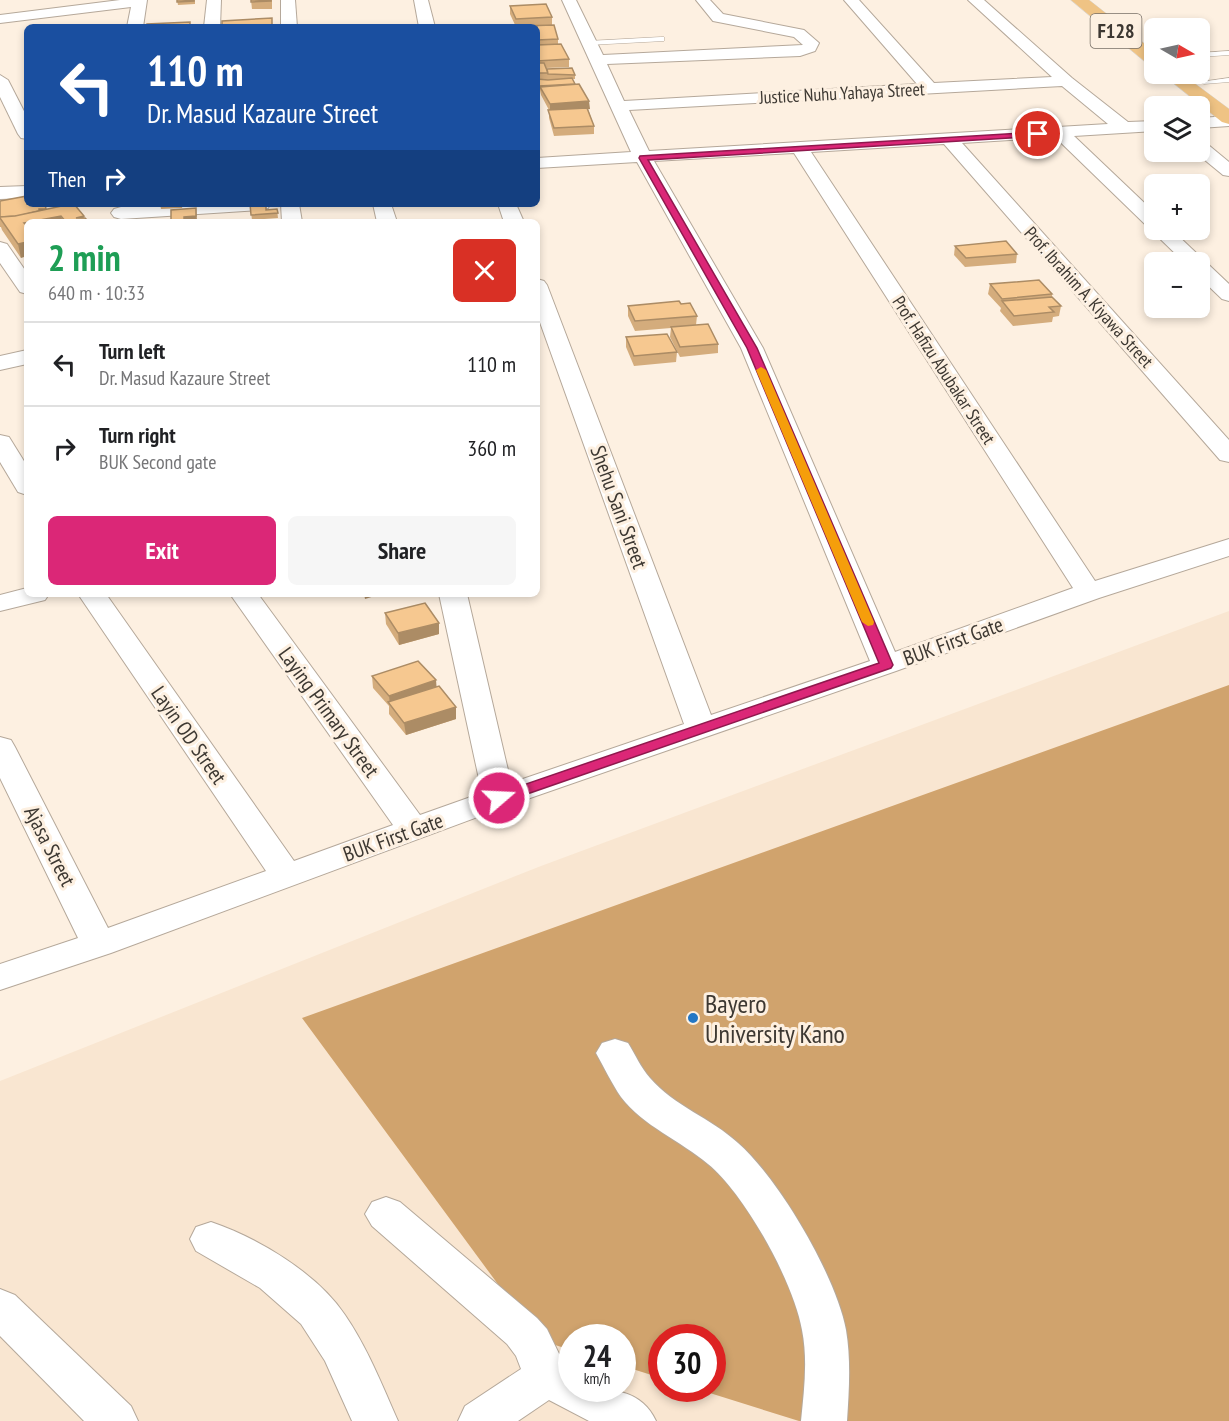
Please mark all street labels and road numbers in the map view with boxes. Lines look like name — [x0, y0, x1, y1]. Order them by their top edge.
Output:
road number: F128 — [1090, 14, 1142, 48]
street label: Justice Nuhu Yahaya Street — [758, 77, 925, 109]
street label: Prof. Ibrahim A. Kiyawa Street — [1020, 222, 1158, 372]
street label: Prof. Hafizu Abubakar Street — [887, 292, 1001, 449]
street label: Shehu Sani Street — [584, 442, 654, 572]
street label: BUK First Gate — [899, 610, 1007, 672]
street label: Laying Primary Street — [273, 642, 385, 783]
street label: Layin OD Street — [145, 681, 233, 789]
street label: Ajasa Street — [18, 801, 82, 891]
street label: BUK First Gate — [339, 806, 447, 868]

